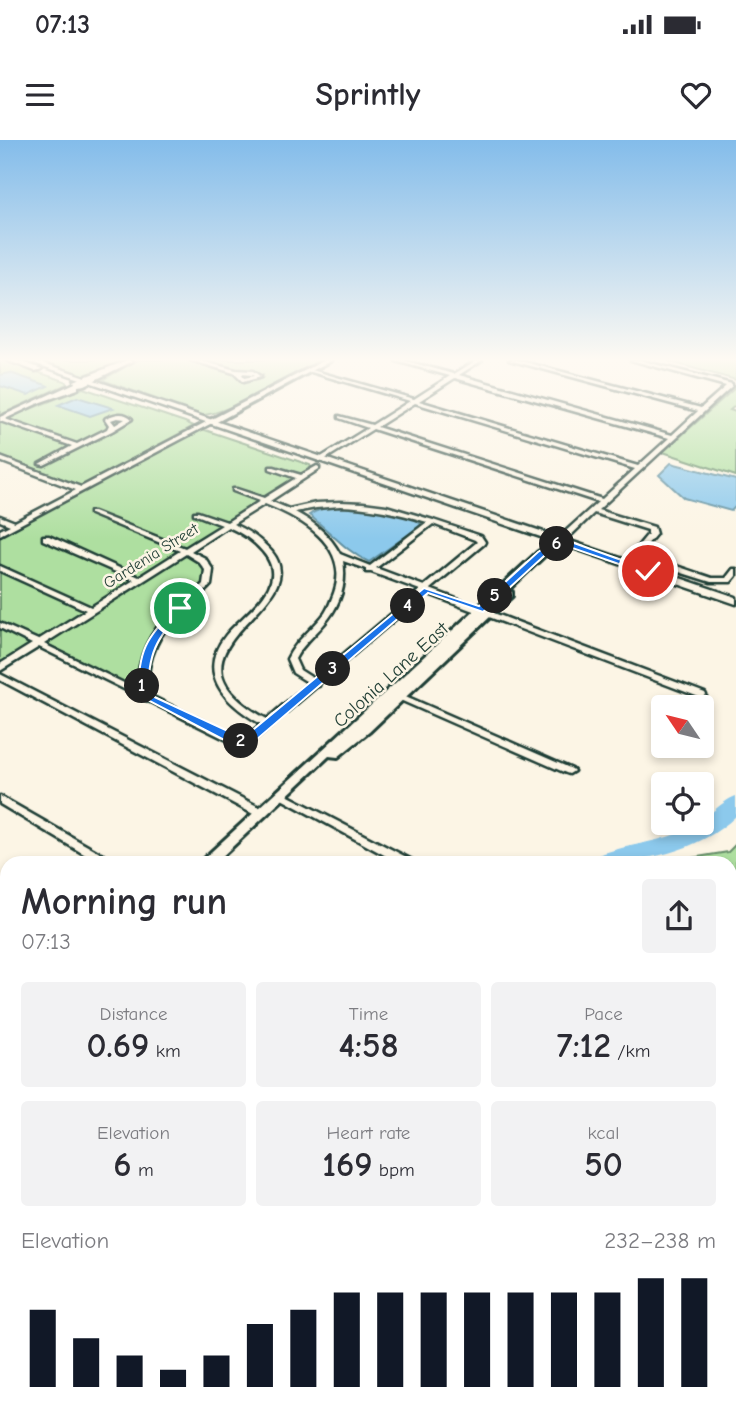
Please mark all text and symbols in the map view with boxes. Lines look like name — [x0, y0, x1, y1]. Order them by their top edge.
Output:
text: 07:13 — [35, 10, 90, 40]
icon: menu — [21, 76, 59, 114]
text: Sprintly — [316, 76, 420, 113]
icon: heart — [677, 76, 715, 114]
street label: Gardenia Street — [100, 519, 202, 592]
pin: 6 — [540, 526, 574, 562]
text: 6 — [552, 532, 561, 554]
pin — [618, 541, 678, 601]
icon: check — [629, 552, 667, 590]
pin — [150, 578, 210, 638]
pin: 5 — [477, 578, 512, 614]
text: 5 — [489, 584, 500, 606]
pin: 4 — [390, 588, 426, 624]
icon: arrive — [161, 589, 199, 627]
text: 4 — [403, 594, 412, 616]
street label: Colonia Lane East — [329, 617, 453, 732]
pin: 3 — [316, 652, 350, 686]
text: 3 — [328, 657, 337, 679]
pin: 1 — [124, 668, 160, 704]
text: 1 — [138, 674, 145, 696]
north arrow — [651, 695, 714, 758]
map controls — [651, 695, 714, 835]
pin: 2 — [224, 724, 258, 758]
text: 2 — [236, 729, 245, 751]
button: locate — [651, 772, 714, 835]
button: share — [642, 879, 716, 953]
text: Morning run — [21, 880, 227, 924]
text: 07:13 — [21, 928, 71, 955]
text: Distance — [99, 1003, 168, 1025]
text: Time — [349, 1003, 388, 1025]
text: Pace — [584, 1003, 623, 1025]
text: 0.69 — [86, 1025, 149, 1066]
text: 4:58 — [338, 1025, 399, 1066]
text: 7:12 — [557, 1025, 611, 1066]
text: km — [149, 1040, 181, 1062]
text: /km — [611, 1040, 650, 1062]
text: Elevation — [97, 1122, 170, 1144]
text: Heart rate — [327, 1122, 410, 1144]
text: kcal — [588, 1122, 619, 1144]
text: 6 — [113, 1144, 132, 1185]
text: 169 — [322, 1144, 373, 1185]
text: 50 — [584, 1144, 623, 1185]
text: m — [132, 1159, 154, 1181]
text: bpm — [373, 1159, 415, 1181]
text: Elevation — [21, 1227, 109, 1254]
text: 232–238 m — [604, 1227, 716, 1254]

